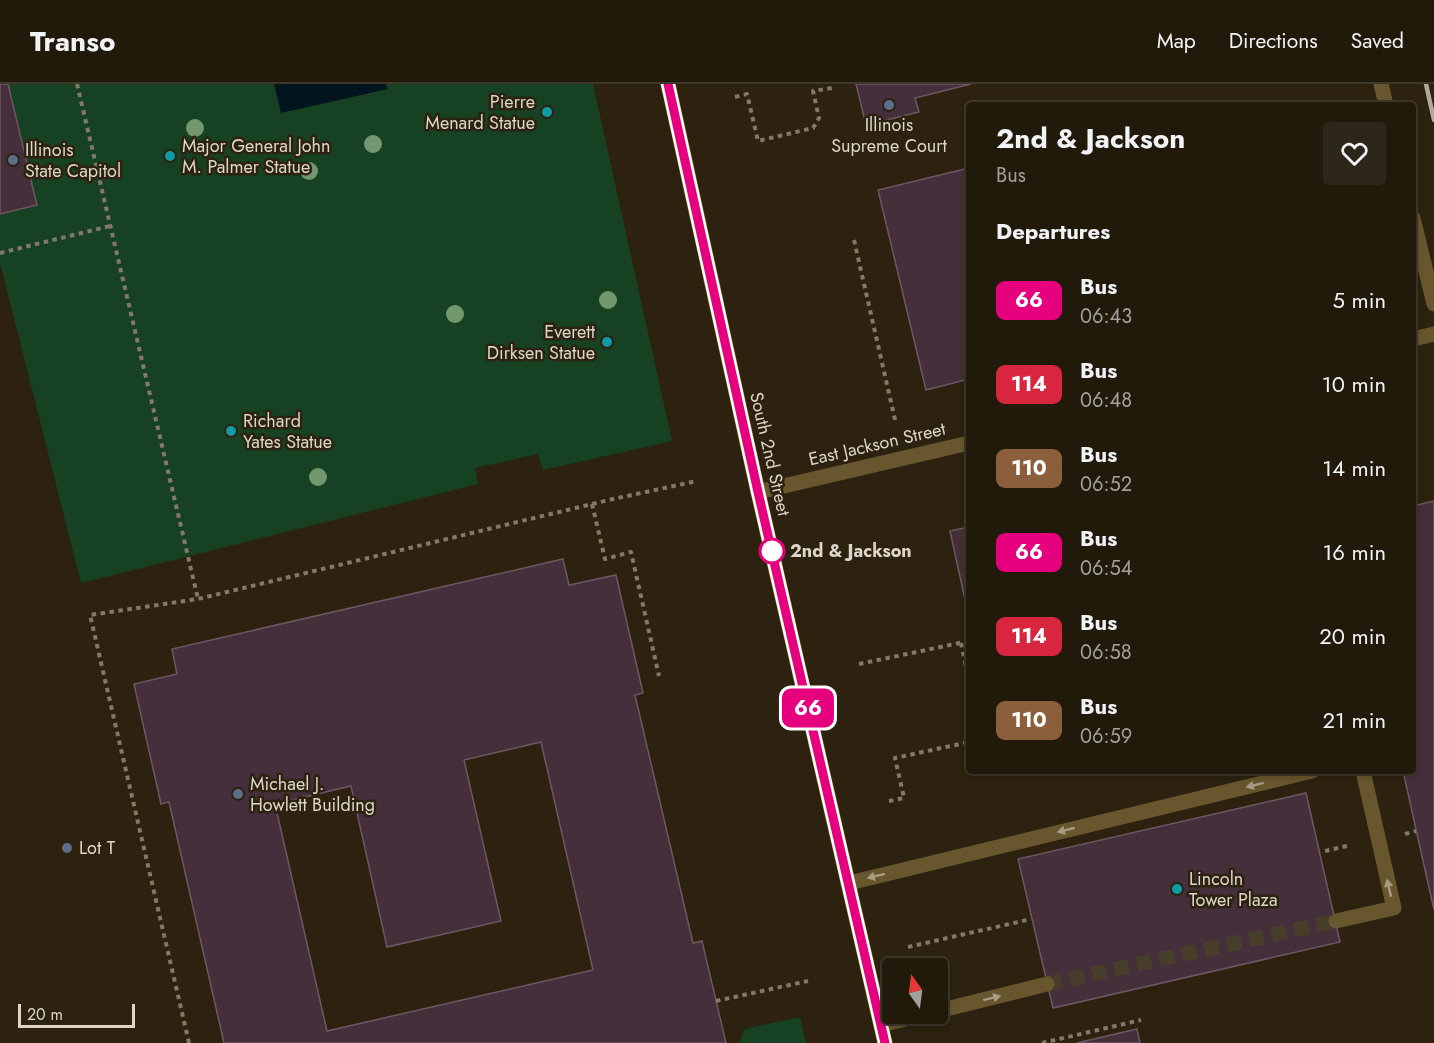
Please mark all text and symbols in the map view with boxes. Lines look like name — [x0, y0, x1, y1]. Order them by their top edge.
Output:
text: Transo — [30, 21, 115, 62]
text: Map — [1157, 26, 1196, 56]
text: Directions — [1229, 26, 1318, 56]
text: Saved — [1351, 26, 1404, 56]
place label: Pierre Menard Statue — [425, 89, 535, 136]
marker: Illinois Supreme Court — [882, 98, 896, 112]
marker: Pierre Menard Statue — [540, 105, 554, 119]
place label: Illinois Supreme Court — [831, 112, 947, 159]
text: 2nd & Jackson — [996, 118, 1185, 159]
button: heart — [1323, 122, 1386, 185]
place label: Major General John M. Palmer Statue — [182, 133, 331, 180]
place label: Illinois State Capitol — [25, 137, 121, 184]
marker: Major General John M. Palmer Statue — [163, 149, 177, 163]
marker: Illinois State Capitol — [6, 153, 20, 167]
text: Bus — [996, 161, 1026, 190]
text: Departures — [996, 215, 1110, 247]
text: Bus — [1080, 270, 1117, 302]
text: 5 min — [1333, 284, 1386, 316]
text: 66 — [1015, 285, 1043, 315]
text: 06:43 — [1080, 302, 1132, 331]
place label: Everett Dirksen Statue — [487, 319, 596, 366]
marker: Everett Dirksen Statue — [600, 335, 614, 349]
text: Bus — [1080, 354, 1117, 386]
text: 10 min — [1322, 368, 1386, 400]
text: 114 — [1011, 369, 1047, 399]
text: 06:48 — [1080, 386, 1132, 415]
street label: South 2nd Street — [743, 389, 797, 519]
place label: Richard Yates Statue — [243, 408, 332, 455]
street label: East Jackson Street — [806, 415, 949, 472]
marker: Richard Yates Statue — [224, 424, 238, 438]
text: Bus — [1080, 438, 1117, 470]
text: 14 min — [1322, 452, 1386, 484]
text: 110 — [1011, 453, 1047, 483]
text: 06:52 — [1080, 470, 1132, 499]
text: Bus — [1080, 522, 1117, 554]
text: 16 min — [1322, 536, 1386, 568]
text: 66 — [1015, 537, 1043, 567]
marker: 2nd & Jackson — [759, 538, 785, 564]
place label: 2nd & Jackson — [790, 538, 912, 564]
text: 06:54 — [1080, 554, 1132, 583]
text: Bus — [1080, 606, 1117, 638]
text: 20 min — [1319, 620, 1386, 652]
text: 114 — [1011, 621, 1047, 651]
text: 06:58 — [1080, 638, 1132, 667]
line badge: 66 — [781, 688, 835, 728]
text: Bus — [1080, 690, 1117, 722]
text: 66 — [794, 693, 822, 723]
text: 21 min — [1323, 704, 1386, 736]
text: 110 — [1011, 705, 1047, 735]
text: 06:59 — [1080, 722, 1132, 751]
place label: Michael J. Howlett Building — [250, 771, 375, 818]
one-way arrow — [1246, 780, 1264, 790]
marker: Michael J. Howlett Building — [231, 787, 245, 801]
one-way arrow — [1056, 826, 1075, 836]
place label: Lot T — [79, 835, 116, 861]
marker: Lot T — [60, 841, 74, 855]
place label: Lincoln Tower Plaza — [1189, 866, 1278, 913]
one-way arrow — [867, 872, 885, 882]
one-way arrow — [1384, 879, 1394, 898]
marker: Lincoln Tower Plaza — [1170, 882, 1184, 896]
north arrow — [882, 958, 948, 1024]
map controls — [882, 958, 948, 1024]
one-way arrow — [983, 992, 1002, 1002]
scale bar — [18, 1001, 135, 1028]
text: 20 m — [27, 1003, 63, 1026]

